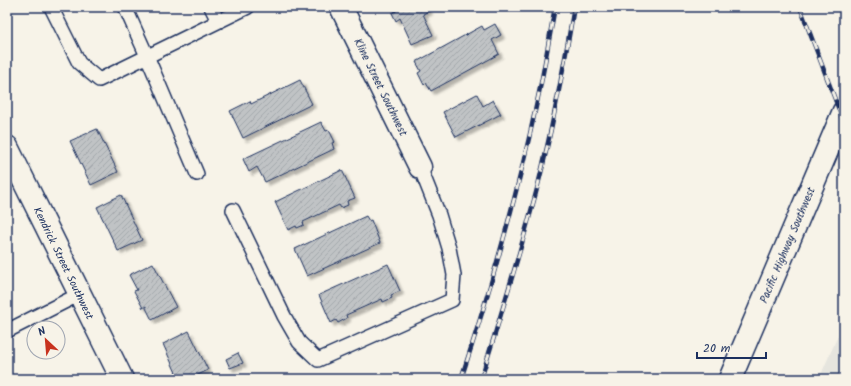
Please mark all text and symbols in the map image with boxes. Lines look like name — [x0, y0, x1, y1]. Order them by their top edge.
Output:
street label: Kline Street Southwest — [349, 35, 412, 140]
street label: Pacific Highway Southwest — [755, 184, 821, 306]
street label: Kendrick Street Southwest — [28, 204, 99, 324]
north arrow — [26, 320, 66, 360]
text: N — [35, 322, 49, 342]
scale bar — [697, 334, 766, 360]
text: 20 m — [703, 339, 731, 358]

